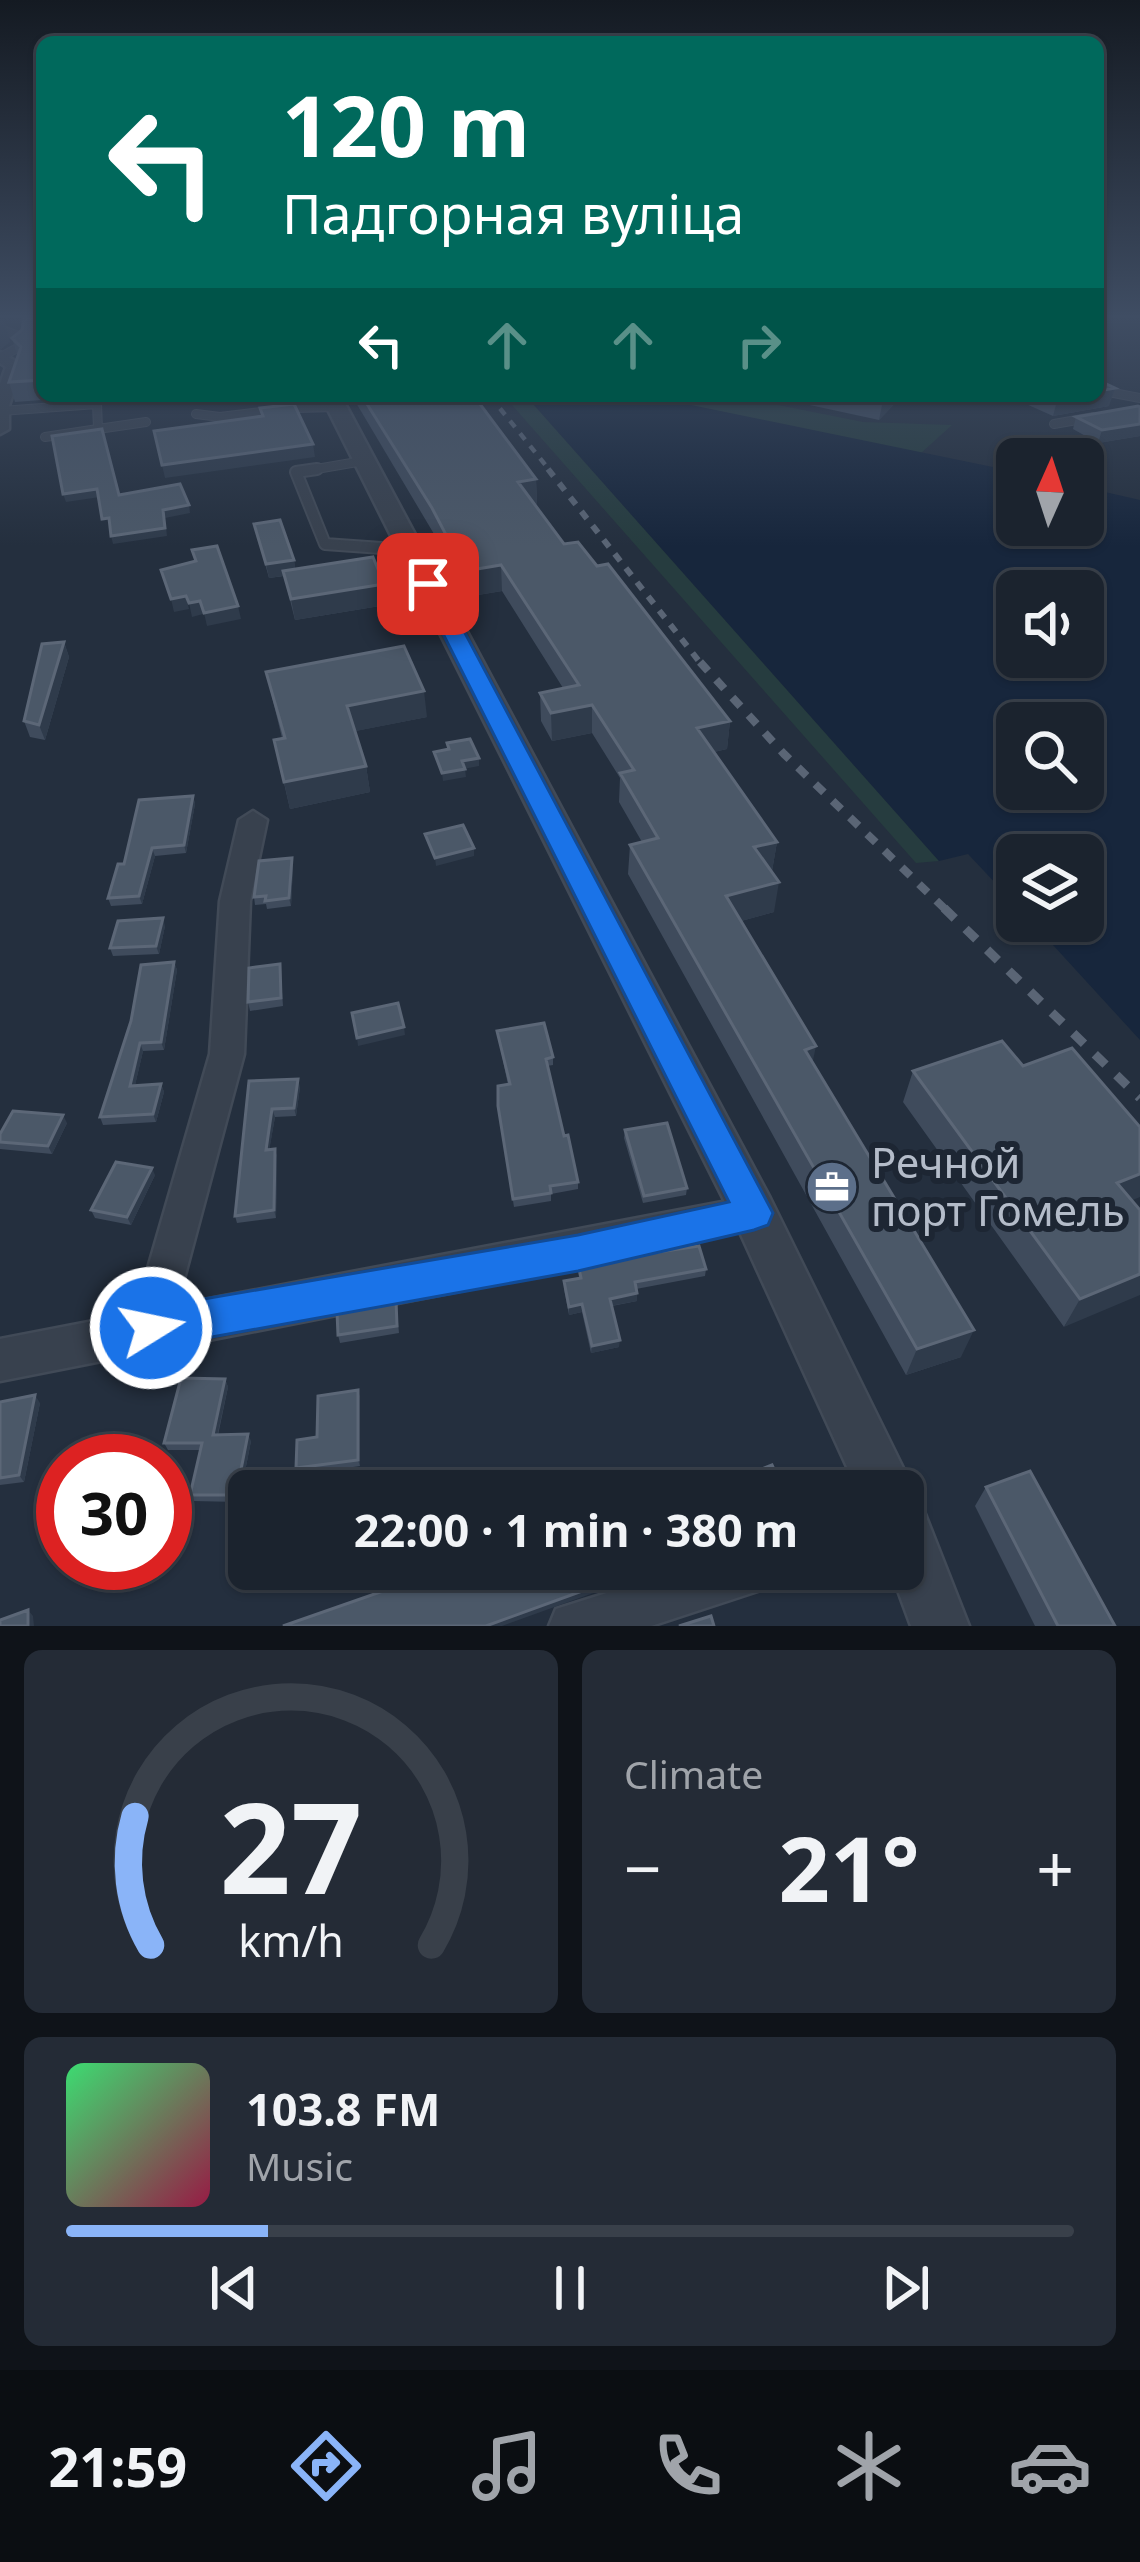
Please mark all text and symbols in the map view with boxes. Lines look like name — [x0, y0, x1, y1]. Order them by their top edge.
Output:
text: 120 m — [282, 67, 530, 182]
icon: left — [84, 84, 240, 240]
text: Падгорная вуліца — [282, 176, 744, 250]
icon: left — [348, 312, 414, 378]
icon: ahead — [474, 312, 540, 378]
icon: ahead — [600, 312, 666, 378]
icon: right — [726, 312, 792, 378]
north arrow — [996, 438, 1104, 546]
map controls — [996, 438, 1104, 942]
pin — [377, 533, 479, 635]
icon: arrive — [395, 551, 461, 617]
button: sound — [996, 570, 1104, 678]
button: search — [996, 702, 1104, 810]
button: layers — [996, 834, 1104, 942]
place label: Речной порт Гомель — [871, 1133, 1125, 1238]
office icon: Речной порт Гомель — [804, 1159, 860, 1215]
position arrow — [88, 1265, 214, 1391]
speed limit sign: 30 — [36, 1434, 192, 1590]
text: 22:00 · 1 min · 380 m — [354, 1499, 798, 1560]
text: Climate — [624, 1747, 763, 1800]
text: 27 — [220, 1761, 362, 1931]
text: 21° — [778, 1806, 920, 1928]
text: − — [624, 1822, 662, 1912]
text: + — [1036, 1822, 1074, 1912]
text: km/h — [238, 1910, 344, 1969]
text: 103.8 FM — [246, 2078, 440, 2139]
text: Music — [246, 2139, 353, 2192]
icon: previous — [201, 2255, 267, 2321]
icon: pause — [537, 2255, 603, 2321]
icon: next — [873, 2255, 939, 2321]
icon: directions — [284, 2424, 368, 2508]
icon: music — [465, 2424, 549, 2508]
icon: phone — [646, 2424, 730, 2508]
icon: climate — [827, 2424, 911, 2508]
icon: car — [1008, 2424, 1092, 2508]
text: 21:59 — [48, 2429, 187, 2503]

